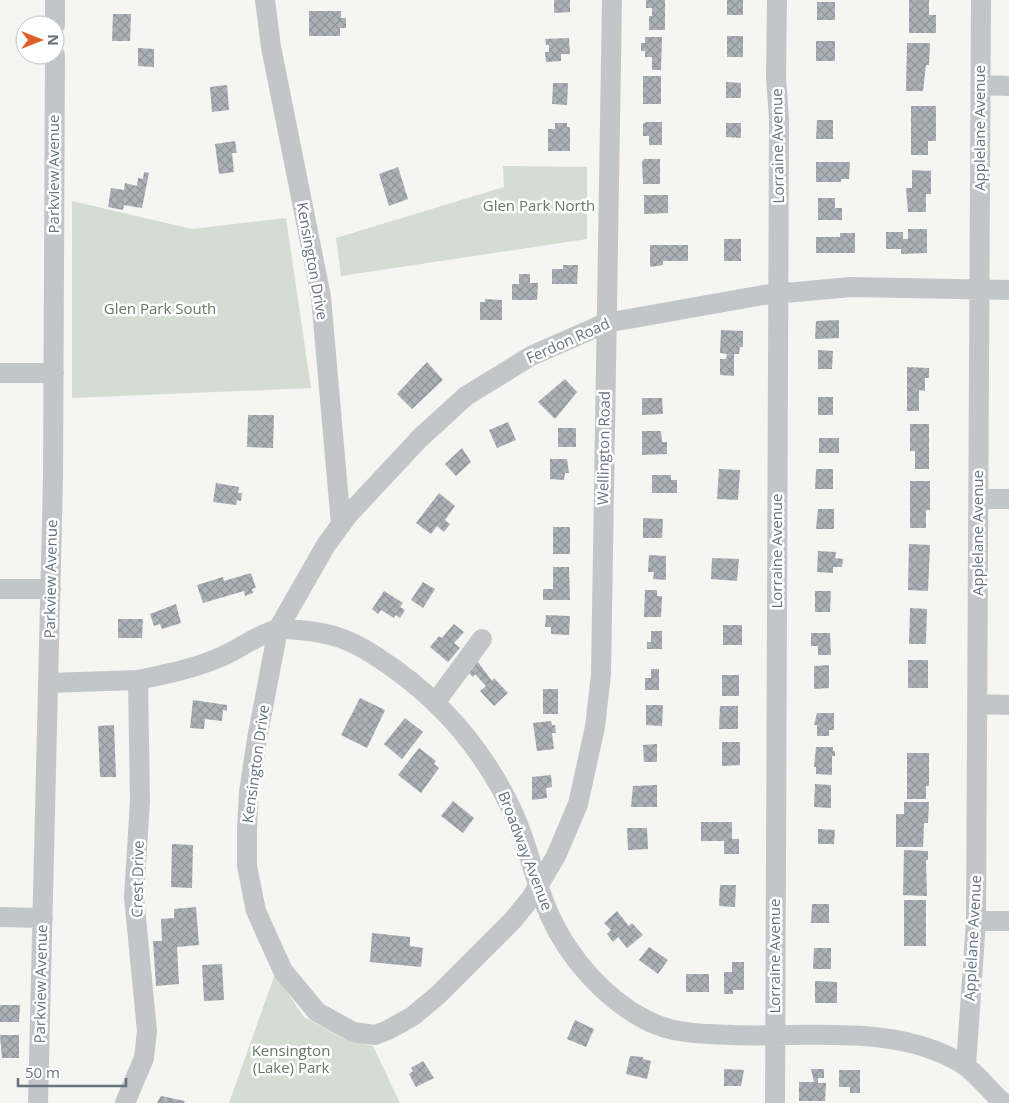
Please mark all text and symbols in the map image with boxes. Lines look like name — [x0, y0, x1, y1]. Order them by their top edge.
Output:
north arrow — [15, 15, 65, 65]
text: N — [44, 34, 63, 46]
street label: Applelane Avenue — [969, 65, 989, 191]
street label: Lorraine Avenue — [766, 88, 788, 204]
street label: Parkview Avenue — [43, 115, 63, 233]
park label: Glen Park North — [483, 195, 595, 215]
street label: Kensington Drive — [293, 200, 333, 321]
park label: Glen Park South — [104, 298, 216, 318]
street label: Ferdon Road — [523, 313, 612, 367]
street label: Wellington Road — [592, 391, 614, 505]
street label: Applelane Avenue — [967, 470, 987, 596]
street label: Lorraine Avenue — [766, 494, 786, 608]
street label: Parkview Avenue — [39, 519, 61, 639]
street label: Kensington Drive — [237, 703, 273, 824]
street label: Broadway Avenue — [494, 788, 558, 913]
street label: Crest Drive — [126, 840, 148, 918]
street label: Applelane Avenue — [959, 875, 985, 1001]
street label: Lorraine Avenue — [764, 899, 784, 1013]
street label: Parkview Avenue — [29, 924, 51, 1044]
park label: Kensington (Lake) Park — [252, 1040, 330, 1077]
scale bar — [18, 1056, 125, 1088]
text: 50 m — [25, 1062, 60, 1082]

